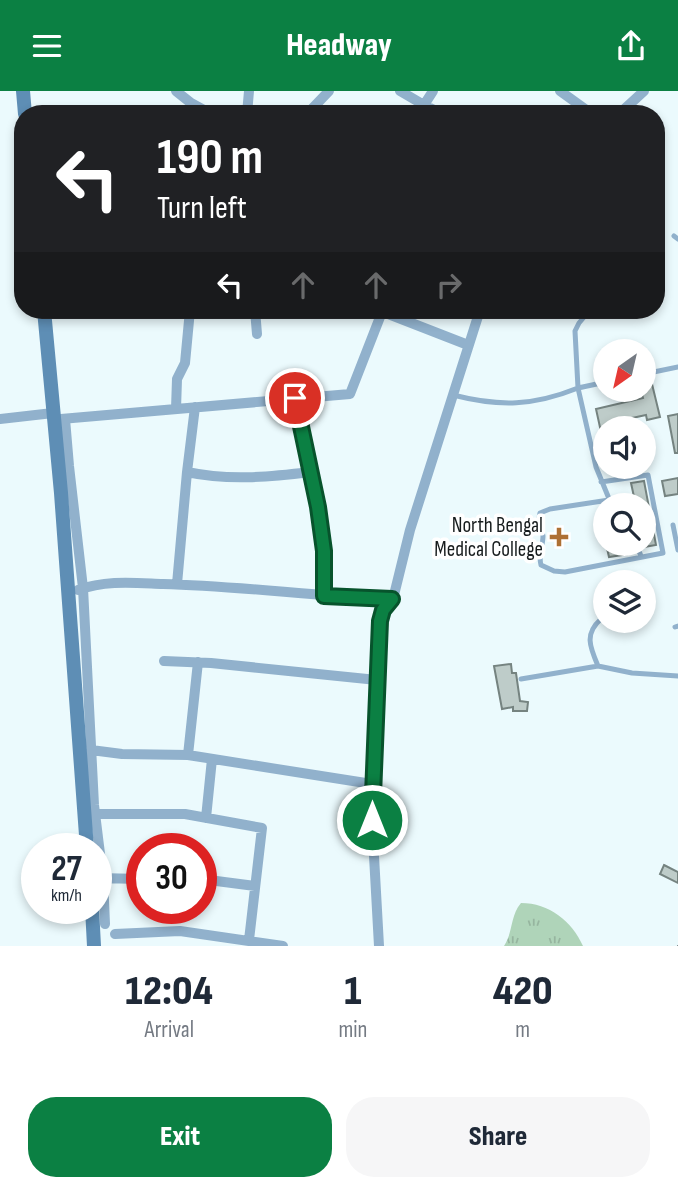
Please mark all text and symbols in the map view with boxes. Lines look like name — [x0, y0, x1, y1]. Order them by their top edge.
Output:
text: Headway — [286, 26, 392, 65]
icon: menu — [28, 27, 66, 65]
icon: share — [612, 27, 650, 65]
text: 190 m — [157, 129, 263, 188]
icon: left — [42, 133, 133, 224]
text: Turn left — [157, 189, 247, 228]
icon: left — [211, 266, 249, 304]
icon: ahead — [284, 266, 322, 304]
icon: ahead — [357, 266, 395, 304]
icon: right — [430, 266, 468, 304]
north arrow — [593, 339, 656, 403]
map controls — [593, 339, 656, 633]
pin — [265, 368, 325, 428]
icon: arrive — [276, 379, 314, 417]
button: sound — [593, 416, 656, 479]
button: search — [593, 493, 656, 556]
place label: North Bengal Medical College — [434, 513, 543, 562]
marker: North Bengal Medical College — [549, 527, 569, 547]
button: layers — [593, 570, 656, 633]
position arrow — [335, 783, 409, 857]
speed limit sign: 30 — [126, 833, 217, 924]
text: 27 — [51, 848, 82, 891]
text: km/h — [51, 885, 82, 906]
text: 12:04 — [125, 966, 213, 1017]
text: 1 — [344, 966, 361, 1017]
text: 420 — [493, 966, 553, 1017]
text: Arrival — [144, 1016, 194, 1044]
text: min — [338, 1016, 367, 1044]
text: m — [515, 1016, 530, 1044]
button: Exit — [28, 1097, 332, 1177]
button: Share — [346, 1097, 650, 1177]

